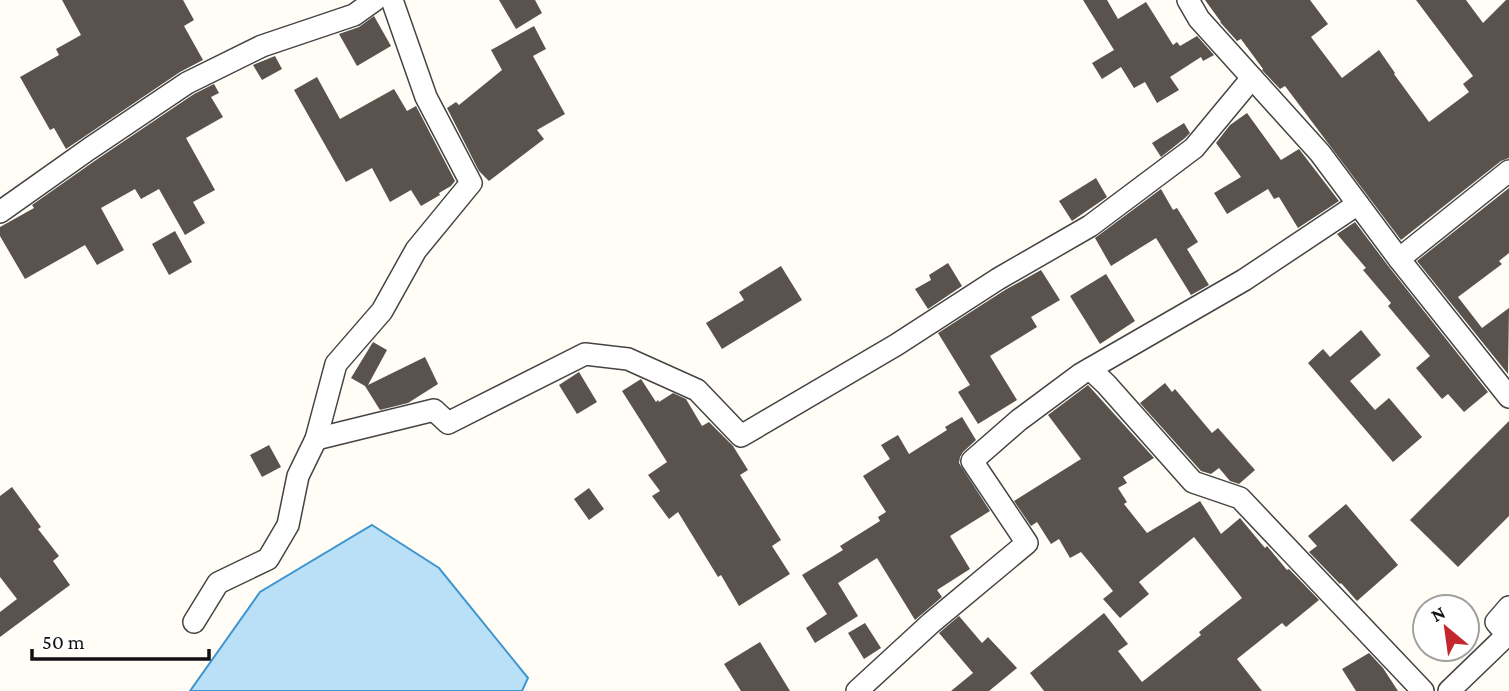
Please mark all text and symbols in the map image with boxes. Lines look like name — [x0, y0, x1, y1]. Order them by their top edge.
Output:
north arrow — [1411, 593, 1481, 663]
text: N — [1427, 601, 1449, 626]
scale bar — [32, 618, 208, 662]
text: 50 m — [42, 630, 85, 654]

